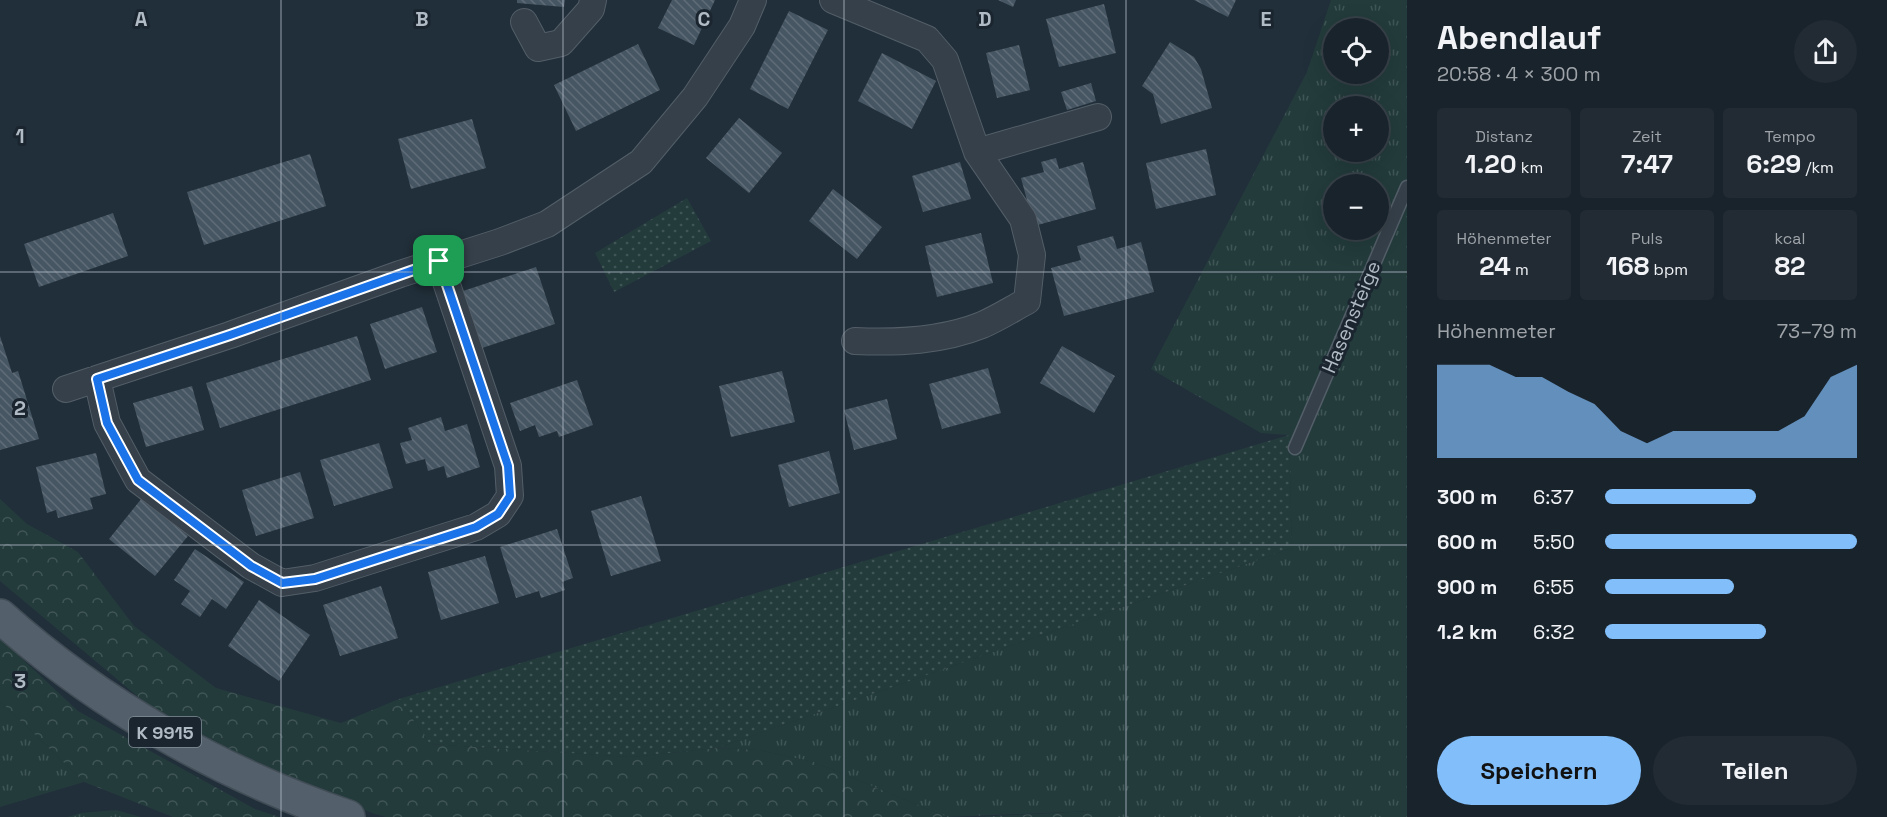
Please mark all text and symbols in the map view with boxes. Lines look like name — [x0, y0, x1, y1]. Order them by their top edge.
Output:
text: A — [135, 6, 148, 32]
text: B — [415, 6, 429, 32]
text: C — [698, 6, 711, 32]
text: D — [978, 6, 992, 32]
text: E — [1260, 6, 1272, 32]
text: Abendlauf — [1437, 17, 1602, 59]
map controls — [1323, 18, 1389, 240]
button: locate — [1323, 18, 1389, 84]
button: share — [1794, 20, 1857, 83]
text: 20:58 · 4 × 300 m — [1437, 61, 1601, 87]
button: + — [1323, 96, 1389, 162]
text: 1 — [15, 123, 25, 149]
text: Distanz — [1475, 126, 1533, 147]
text: Zeit — [1632, 126, 1662, 147]
text: Tempo — [1764, 126, 1816, 147]
text: 1.20 — [1465, 147, 1517, 181]
text: 7:47 — [1621, 147, 1673, 181]
text: 6:29 — [1746, 147, 1801, 181]
text: km — [1517, 157, 1543, 178]
text: /km — [1801, 157, 1834, 178]
button: − — [1323, 174, 1389, 240]
text: Höhenmeter — [1457, 228, 1551, 249]
text: Puls — [1631, 228, 1663, 249]
text: kcal — [1775, 228, 1805, 249]
pin — [413, 235, 464, 286]
icon: arrive — [422, 244, 455, 277]
text: 24 — [1479, 249, 1511, 283]
text: 168 — [1606, 249, 1649, 283]
text: 82 — [1774, 249, 1806, 283]
street label: Hasensteige — [1316, 257, 1386, 377]
text: m — [1511, 259, 1529, 280]
text: bpm — [1649, 259, 1688, 280]
text: Höhenmeter — [1437, 318, 1556, 344]
text: 73–79 m — [1777, 318, 1857, 344]
text: 2 — [14, 395, 26, 421]
text: 300 m — [1437, 484, 1497, 510]
text: 6:37 — [1533, 484, 1574, 510]
text: 600 m — [1437, 529, 1497, 555]
text: 5:50 — [1533, 529, 1575, 555]
text: 900 m — [1437, 574, 1497, 600]
text: 6:55 — [1533, 574, 1574, 600]
text: 1.2 km — [1437, 619, 1497, 645]
text: 6:32 — [1533, 619, 1574, 645]
text: 3 — [14, 668, 26, 694]
road number: K 9915 — [129, 717, 201, 747]
button: Speichern — [1437, 736, 1641, 805]
button: Teilen — [1653, 736, 1857, 805]

